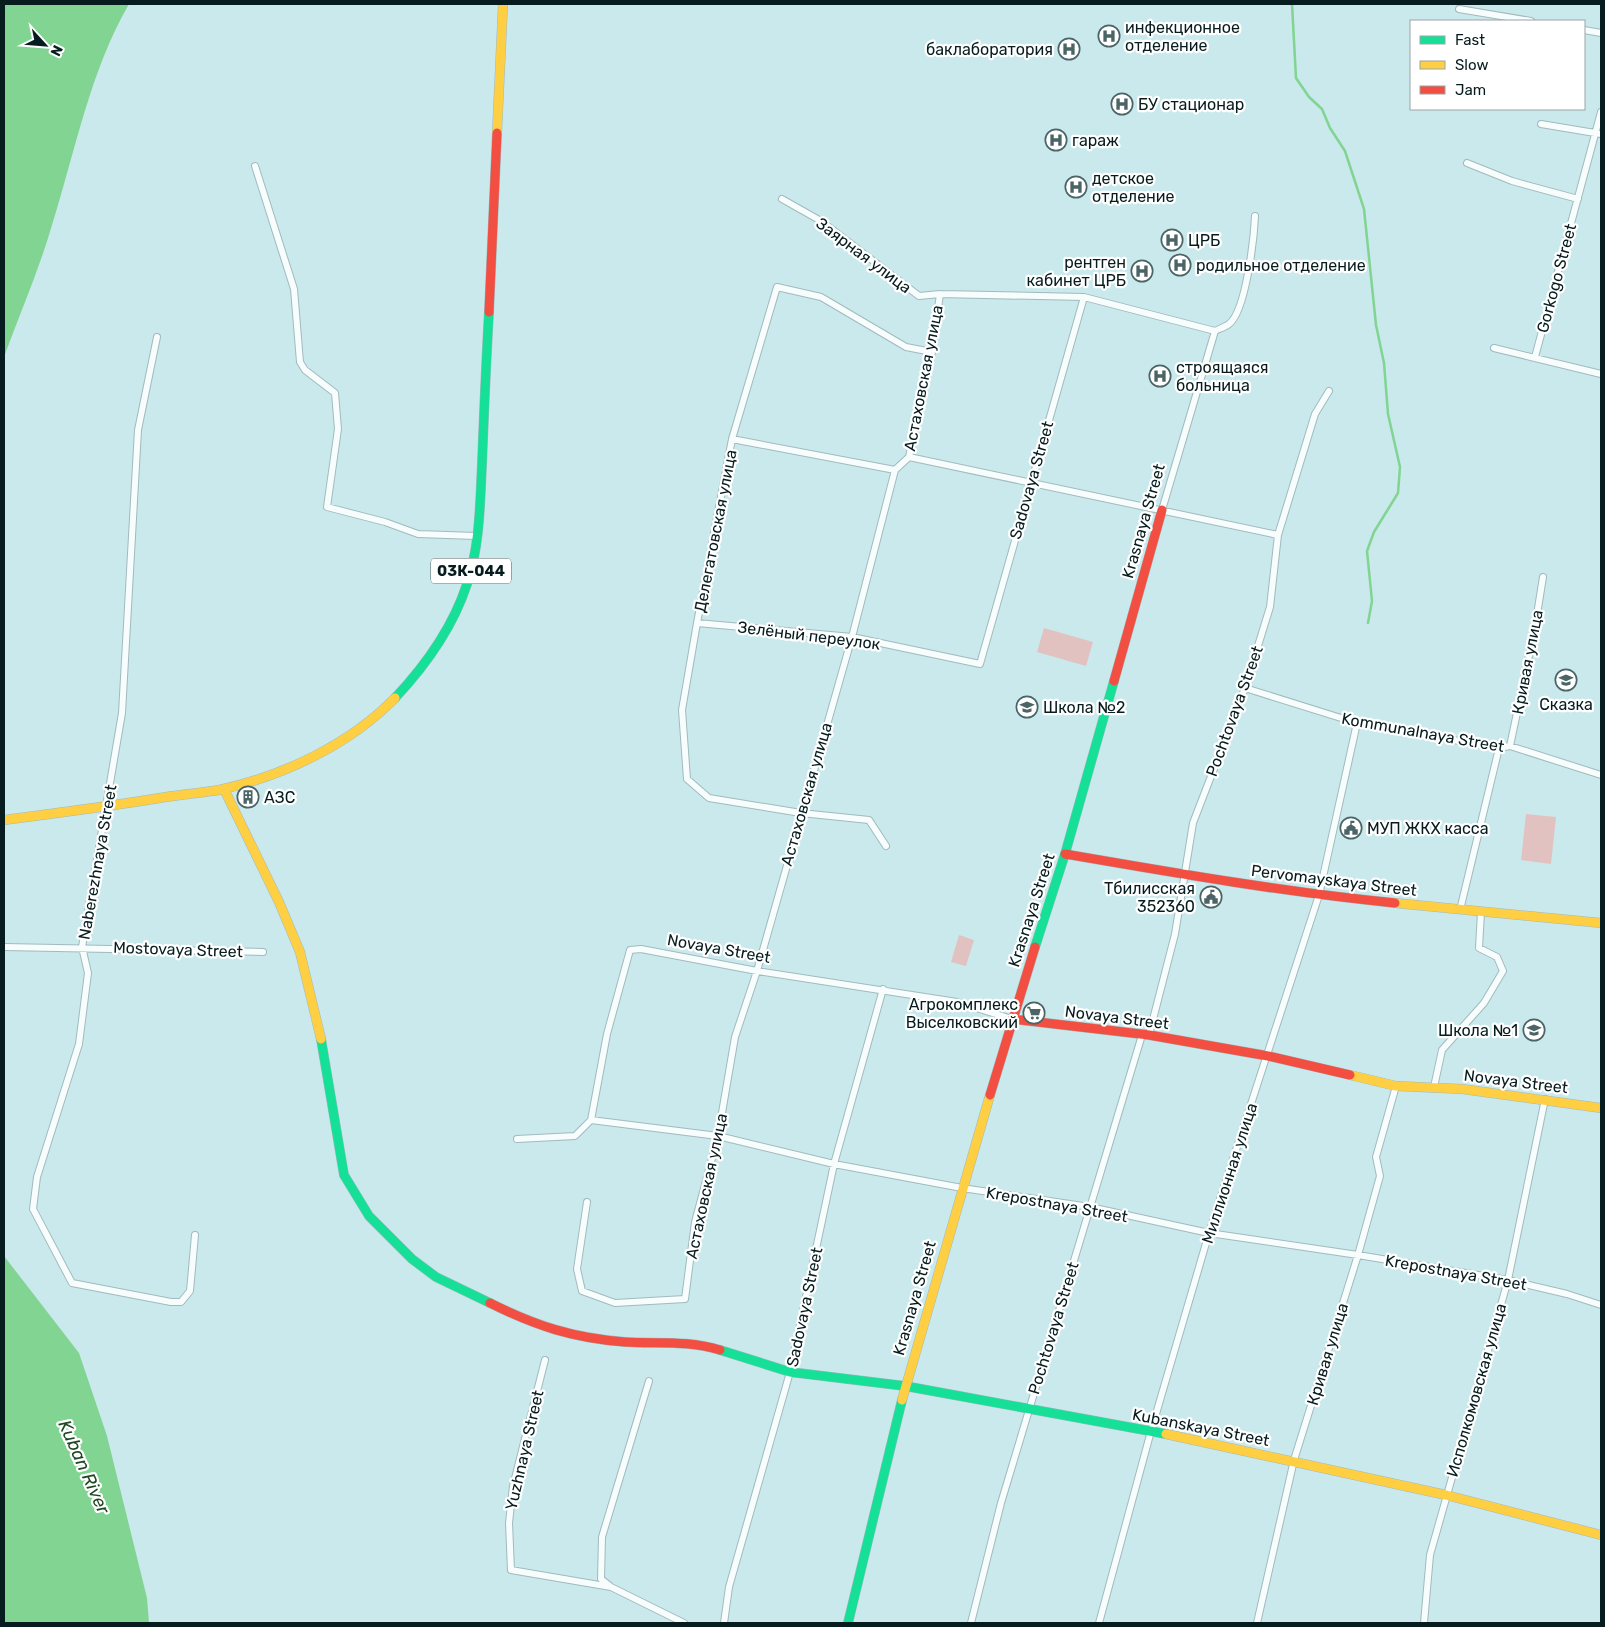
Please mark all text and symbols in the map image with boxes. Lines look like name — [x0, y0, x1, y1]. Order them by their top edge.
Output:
place label: инфекционное отделение — [1125, 18, 1240, 55]
north arrow — [20, 20, 70, 70]
legend — [1410, 20, 1585, 110]
hospital icon: инфекционное отделение — [1097, 24, 1121, 48]
text: Fast — [1455, 31, 1485, 49]
hospital icon: баклаборатория — [1057, 37, 1081, 61]
place label: баклаборатория — [926, 40, 1053, 59]
text: N — [46, 42, 66, 59]
text: Slow — [1455, 56, 1488, 74]
text: Jam — [1455, 81, 1486, 99]
hospital icon: БУ стационар — [1110, 92, 1134, 116]
place label: БУ стационар — [1138, 95, 1244, 114]
hospital icon: гараж — [1044, 128, 1068, 152]
place label: гараж — [1072, 131, 1119, 150]
place label: детское отделение — [1092, 169, 1175, 206]
hospital icon: детское отделение — [1064, 175, 1088, 199]
street label: Заярная улица — [812, 213, 915, 297]
street label: Gorkogo Street — [1533, 222, 1580, 335]
hospital icon: ЦРБ — [1160, 228, 1184, 252]
place label: ЦРБ — [1188, 231, 1220, 250]
place label: рентген кабинет ЦРБ — [1026, 253, 1126, 290]
hospital icon: родильное отделение — [1168, 253, 1192, 277]
place label: родильное отделение — [1196, 256, 1366, 275]
hospital icon: рентген кабинет ЦРБ — [1130, 259, 1154, 283]
street label: Астаховская улица — [900, 304, 947, 453]
place label: строящаяся больница — [1176, 358, 1269, 395]
hospital icon: строящаяся больница — [1148, 364, 1172, 388]
street label: Sadovaya Street — [1006, 419, 1057, 541]
street label: Делегатовская улица — [690, 448, 741, 614]
street label: Krasnaya Street — [1118, 462, 1169, 581]
road number: 03К-044 — [431, 558, 511, 584]
street label: Кривая улица — [1508, 608, 1547, 716]
street label: Зелёный переулок — [736, 617, 882, 654]
street label: Pochtovaya Street — [1202, 643, 1267, 779]
school or university icon: Сказка — [1554, 668, 1578, 692]
school or university icon: Школа №2 — [1015, 695, 1039, 719]
place label: Сказка — [1539, 695, 1593, 714]
place label: Школа №2 — [1043, 698, 1126, 717]
street label: Kommunalnaya Street — [1340, 709, 1506, 756]
street label: Астаховская улица — [777, 720, 836, 868]
street label: Naberezhnaya Street — [74, 783, 120, 941]
building icon: АЗС — [236, 785, 260, 809]
place label: АЗС — [264, 788, 295, 807]
public building icon: МУП ЖКХ касса — [1339, 816, 1363, 840]
place label: МУП ЖКХ касса — [1367, 819, 1489, 838]
street label: Krasnaya Street — [1004, 851, 1059, 969]
street label: Pervomayskaya Street — [1250, 861, 1418, 900]
place label: Тбилисская 352360 — [1104, 879, 1195, 916]
public building icon: Тбилисская 352360 — [1199, 885, 1223, 909]
street label: Novaya Street — [666, 930, 772, 967]
street label: Mostovaya Street — [113, 938, 243, 961]
place label: Агрокомплекс Выселковский — [906, 995, 1018, 1032]
supermarket icon: Агрокомплекс Выселковский — [1022, 1001, 1046, 1025]
street label: Novaya Street — [1064, 1002, 1170, 1033]
school or university icon: Школа №1 — [1522, 1018, 1546, 1042]
place label: Школа №1 — [1438, 1021, 1518, 1040]
street label: Novaya Street — [1463, 1066, 1569, 1097]
street label: Миллионная улица — [1198, 1100, 1261, 1246]
street label: Астаховская улица — [682, 1112, 731, 1261]
street label: Krepostnaya Street — [985, 1183, 1129, 1226]
street label: Krasnaya Street — [889, 1239, 940, 1358]
street label: Sadovaya Street — [783, 1246, 826, 1369]
street label: Krepostnaya Street — [1384, 1251, 1528, 1294]
street label: Pochtovaya Street — [1024, 1260, 1083, 1397]
street label: Кривая улица — [1303, 1301, 1352, 1408]
street label: Исполкомовская улица — [1443, 1301, 1510, 1479]
street label: Yuzhnaya Street — [501, 1388, 548, 1512]
street label: Kubanskaya Street — [1131, 1405, 1271, 1450]
water label: Kuban River — [54, 1417, 115, 1518]

